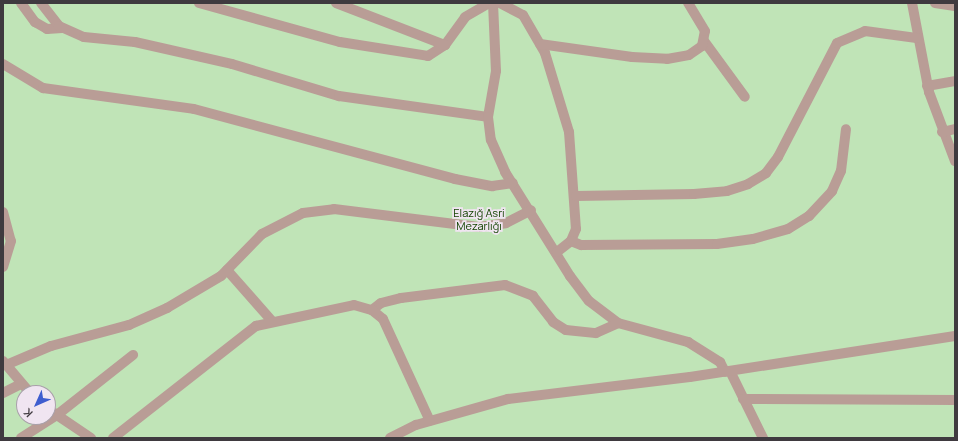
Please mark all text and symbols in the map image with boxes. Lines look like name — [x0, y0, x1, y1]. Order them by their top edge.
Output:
park label: Elazığ Asri Mezarlığı — [453, 207, 505, 233]
north arrow — [16, 385, 56, 425]
text: K — [20, 405, 36, 421]

